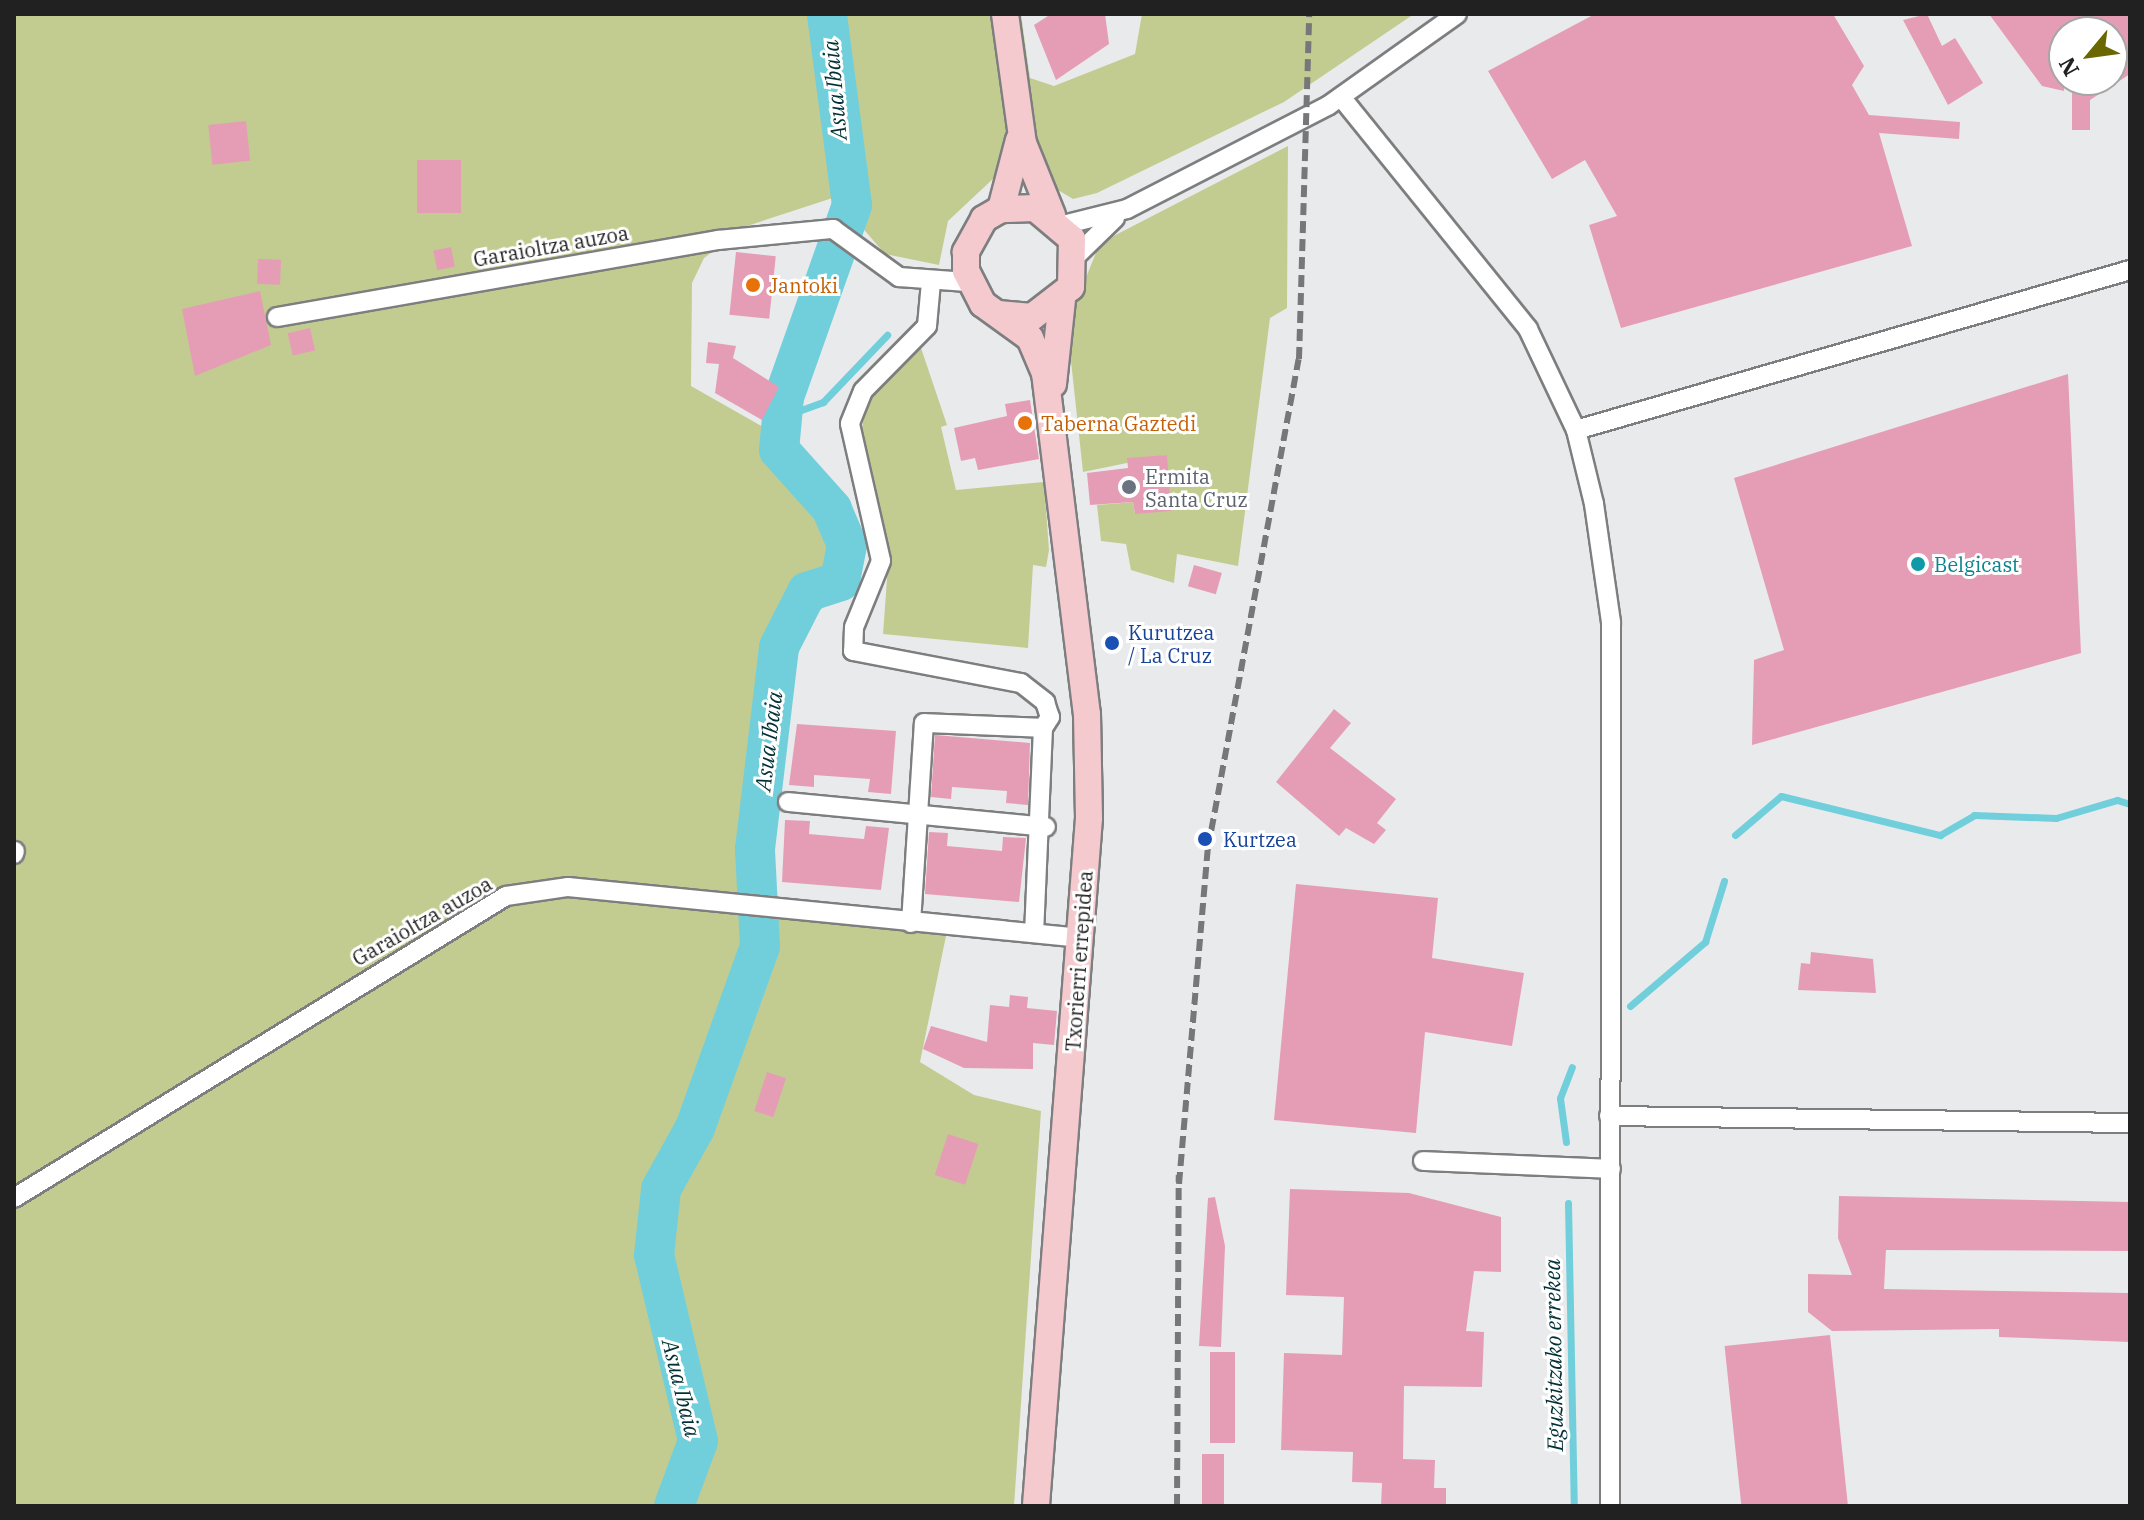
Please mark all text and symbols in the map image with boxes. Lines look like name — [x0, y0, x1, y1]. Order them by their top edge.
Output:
north arrow — [2048, 16, 2128, 96]
water label: Asua Ibaia — [816, 39, 852, 141]
text: N — [2051, 52, 2085, 82]
street label: Garaioltza auzoa — [471, 221, 631, 271]
place label: Jantoki — [769, 273, 838, 297]
marker: Jantoki — [744, 276, 762, 294]
place label: Taberna Gaztedi — [1041, 411, 1196, 435]
marker: Taberna Gaztedi — [1016, 414, 1034, 432]
place label: Ermita Santa Cruz — [1145, 464, 1248, 511]
marker: Ermita Santa Cruz — [1120, 478, 1138, 496]
place label: Belgicast — [1934, 552, 2019, 576]
marker: Belgicast — [1909, 555, 1927, 573]
place label: Kurutzea / La Cruz — [1128, 620, 1215, 667]
marker: Kurutzea / La Cruz — [1103, 634, 1121, 652]
water label: Asua Ibaia — [749, 690, 787, 792]
place label: Kurtzea — [1223, 827, 1297, 851]
marker: Kurtzea — [1194, 828, 1216, 850]
street label: Txorierri errepidea — [1061, 870, 1097, 1052]
street label: Garaioltza auzoa — [348, 871, 496, 971]
water label: Eguzkitzako errekea — [1538, 1258, 1568, 1452]
water label: Asua Ibaia — [657, 1336, 707, 1440]

